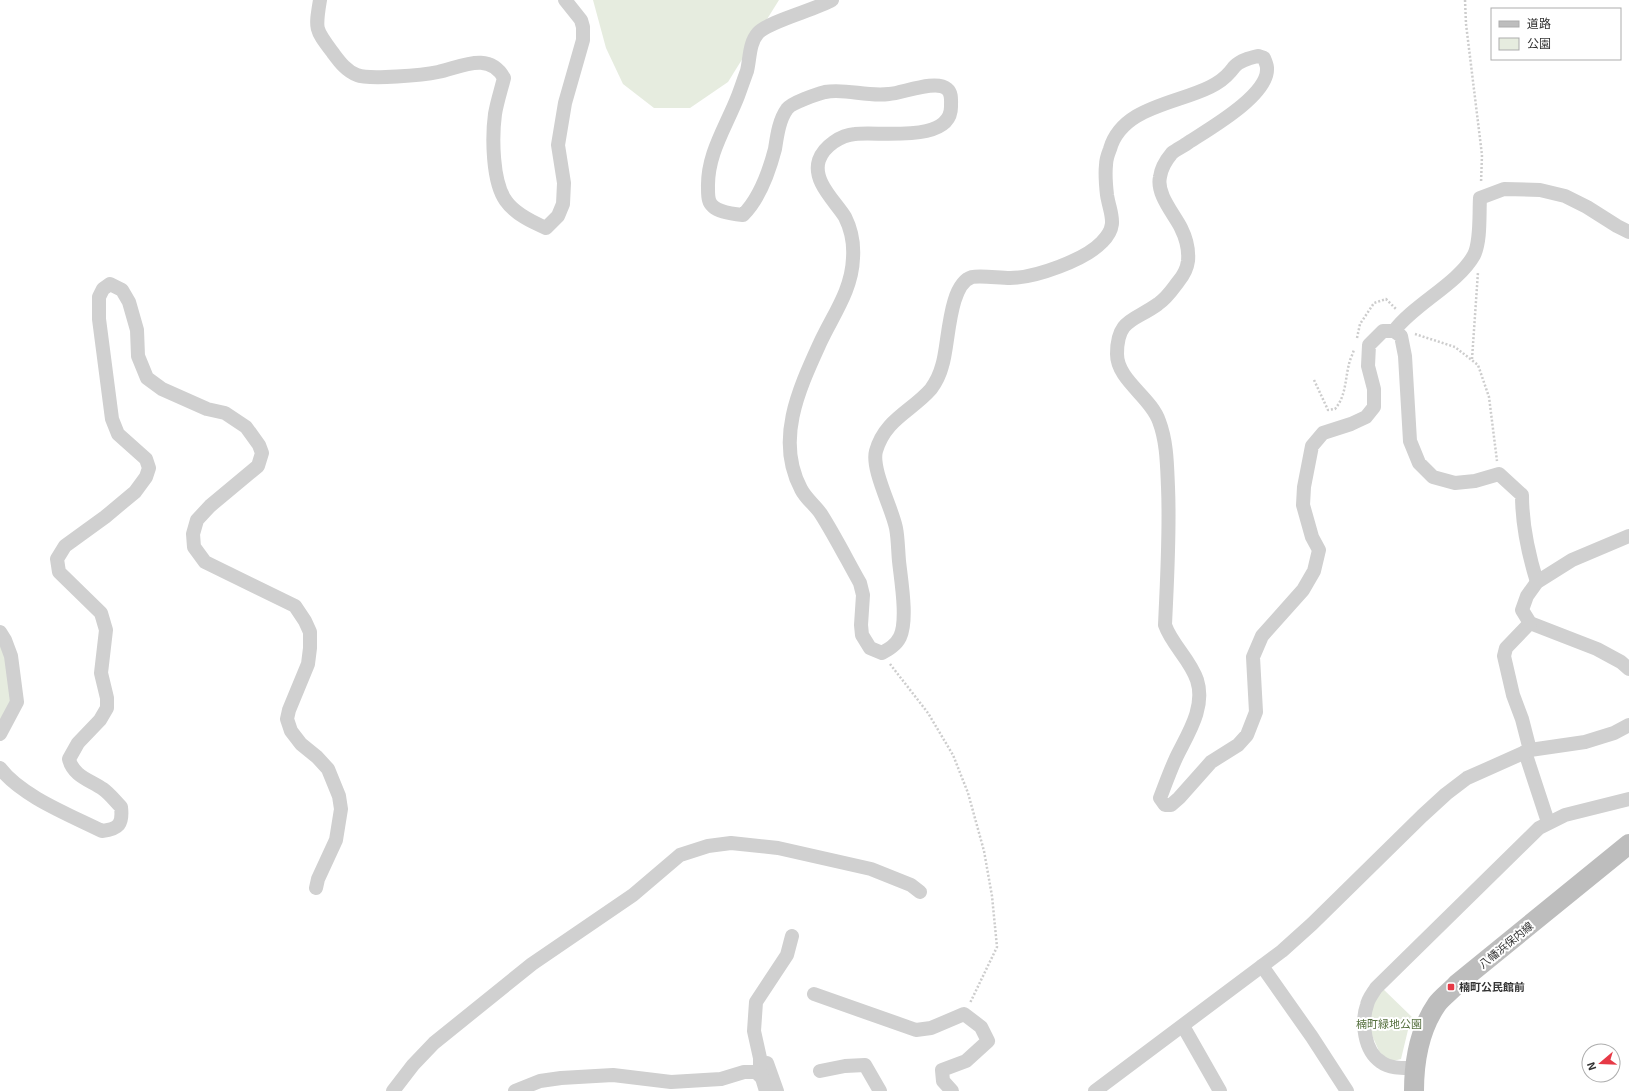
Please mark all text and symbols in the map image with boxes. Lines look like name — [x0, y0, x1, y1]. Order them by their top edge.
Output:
legend — [1491, 8, 1621, 60]
text: 道路 — [1527, 16, 1551, 30]
text: 公園 — [1527, 36, 1551, 50]
street label: 八幡浜保内線 — [1476, 919, 1535, 970]
place label: 楠町公民館前 — [1459, 980, 1525, 993]
marker: 楠町公民館前 — [1446, 982, 1456, 992]
park label: 楠町緑地公園 — [1356, 1017, 1422, 1030]
north arrow — [1581, 1043, 1621, 1083]
text: N — [1584, 1060, 1599, 1072]

